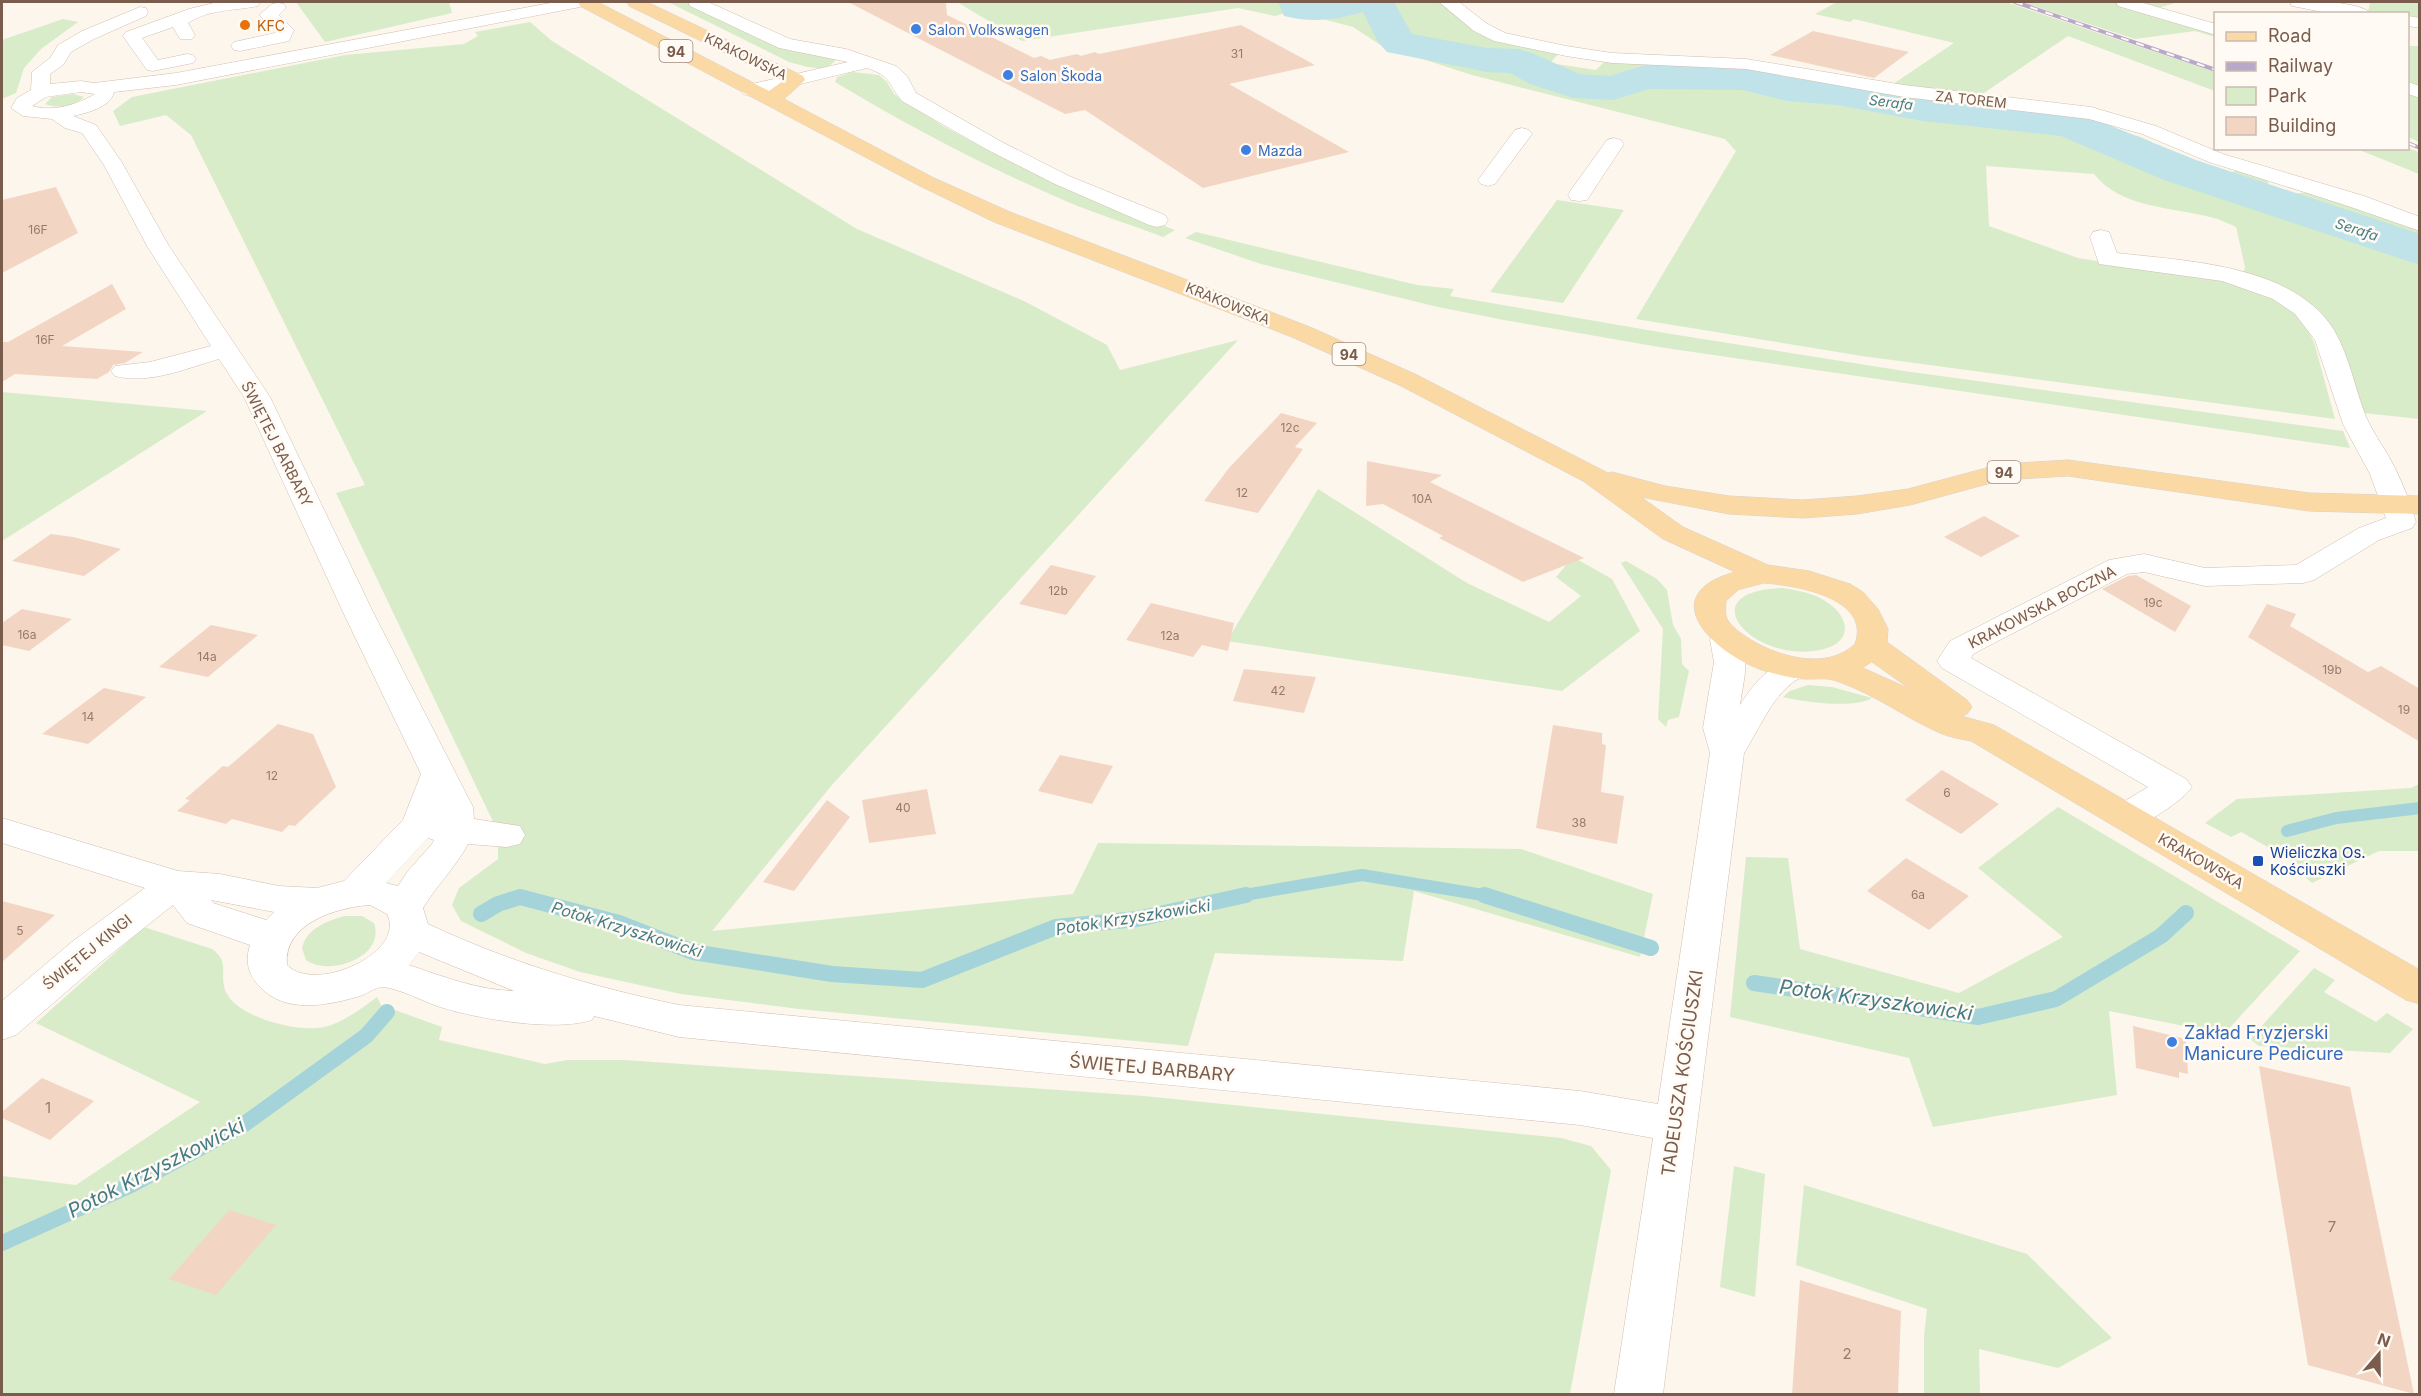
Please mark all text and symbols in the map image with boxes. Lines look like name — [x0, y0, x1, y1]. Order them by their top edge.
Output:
legend — [2214, 12, 2409, 150]
place label: KFC — [257, 17, 285, 34]
marker: KFC — [238, 18, 252, 32]
place label: Salon Volkswagen — [928, 21, 1049, 38]
marker: Salon Volkswagen — [909, 22, 923, 36]
text: Road — [2268, 25, 2311, 46]
street label: KRAKOWSKA — [702, 29, 790, 83]
road number: 94 — [660, 40, 692, 62]
house number: 31 — [1231, 46, 1243, 61]
text: Railway — [2268, 55, 2333, 76]
place label: Salon Škoda — [1020, 67, 1102, 84]
marker: Salon Škoda — [1001, 68, 1015, 82]
text: Park — [2268, 85, 2307, 106]
street label: ZA TOREM — [1934, 87, 2008, 111]
water label: Serafa — [1868, 91, 1914, 113]
text: Building — [2268, 115, 2336, 136]
place label: Mazda — [1258, 142, 1302, 159]
marker: Mazda — [1239, 143, 1253, 157]
water label: Serafa — [2333, 214, 2381, 244]
house number: 16F — [28, 222, 48, 237]
street label: KRAKOWSKA — [1183, 278, 1273, 328]
house number: 16F — [35, 332, 55, 347]
road number: 94 — [1332, 343, 1366, 365]
street label: ŚWIĘTEJ BARBARY — [237, 378, 317, 510]
house number: 12c — [1280, 420, 1300, 435]
road number: 94 — [1988, 461, 2020, 483]
house number: 12 — [1236, 485, 1248, 500]
house number: 10A — [1412, 491, 1432, 506]
street label: KRAKOWSKA BOCZNA — [1965, 561, 2119, 653]
house number: 12b — [1048, 583, 1068, 598]
house number: 19c — [2143, 595, 2163, 610]
house number: 16a — [17, 627, 37, 642]
house number: 12a — [1161, 628, 1179, 643]
house number: 14a — [197, 649, 217, 664]
house number: 19b — [2322, 662, 2342, 677]
house number: 42 — [1270, 683, 1286, 698]
house number: 19 — [2398, 702, 2410, 717]
house number: 14 — [82, 709, 95, 724]
house number: 12 — [266, 768, 278, 783]
house number: 6 — [1943, 785, 1951, 800]
house number: 40 — [895, 800, 911, 815]
house number: 38 — [1572, 815, 1586, 830]
street label: KRAKOWSKA — [2155, 829, 2247, 893]
place label: Wieliczka Os. Kościuszki — [2270, 843, 2366, 879]
marker: Wieliczka Os. Kościuszki — [2251, 854, 2265, 868]
house number: 6a — [1911, 887, 1925, 902]
water label: Potok Krzyszkowicki — [1054, 895, 1213, 939]
water label: Potok Krzyszkowicki — [549, 897, 706, 962]
street label: ŚWIĘTEJ KINGI — [38, 910, 136, 994]
house number: 5 — [16, 923, 24, 938]
street label: TADEUSZA KOŚCIUSZKI — [1656, 968, 1707, 1177]
water label: Potok Krzyszkowicki — [1778, 975, 1975, 1026]
place label: Zakład Fryzjerski Manicure Pedicure — [2184, 1022, 2344, 1064]
marker: Zakład Fryzjerski Manicure Pedicure — [2165, 1035, 2179, 1049]
street label: ŚWIĘTEJ BARBARY — [1068, 1049, 1236, 1086]
house number: 1 — [45, 1098, 51, 1117]
water label: Potok Krzyszkowicki — [64, 1112, 249, 1223]
house number: 7 — [2328, 1217, 2336, 1236]
north arrow — [2349, 1324, 2409, 1384]
text: N — [2375, 1328, 2393, 1351]
house number: 2 — [1842, 1344, 1852, 1363]

